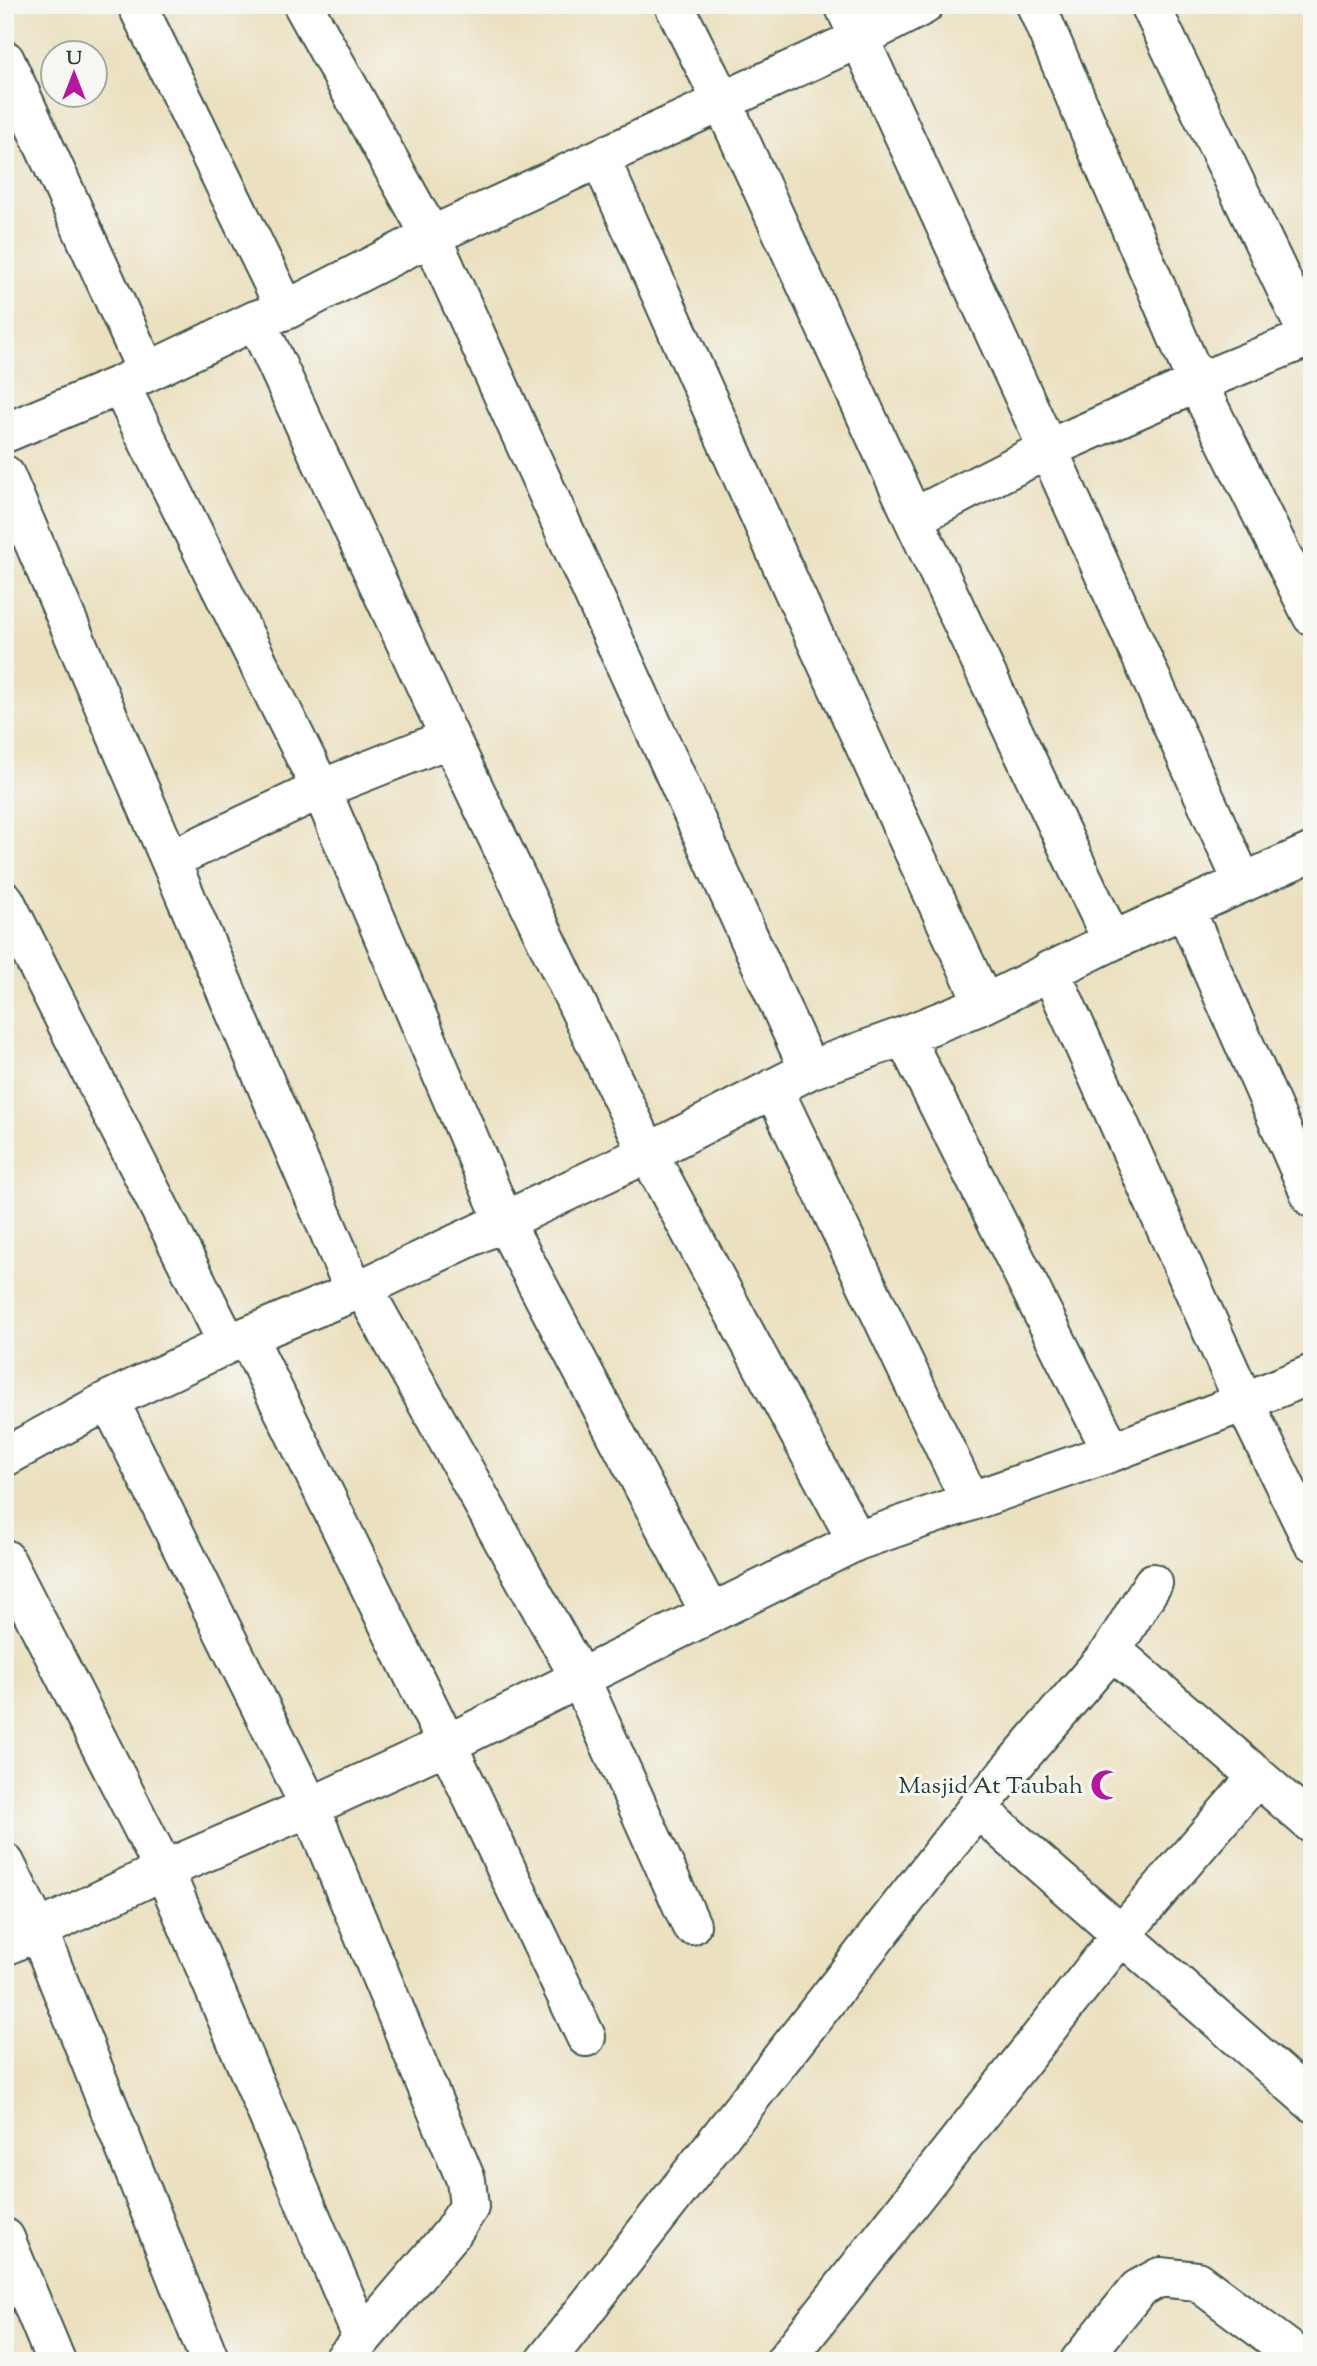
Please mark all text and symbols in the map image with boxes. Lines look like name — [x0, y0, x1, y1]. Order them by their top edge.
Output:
north arrow — [38, 38, 108, 108]
text: U — [66, 46, 82, 73]
mosque icon: Masjid At Taubah — [1089, 1768, 1123, 1802]
place label: Masjid At Taubah — [898, 1770, 1083, 1804]

